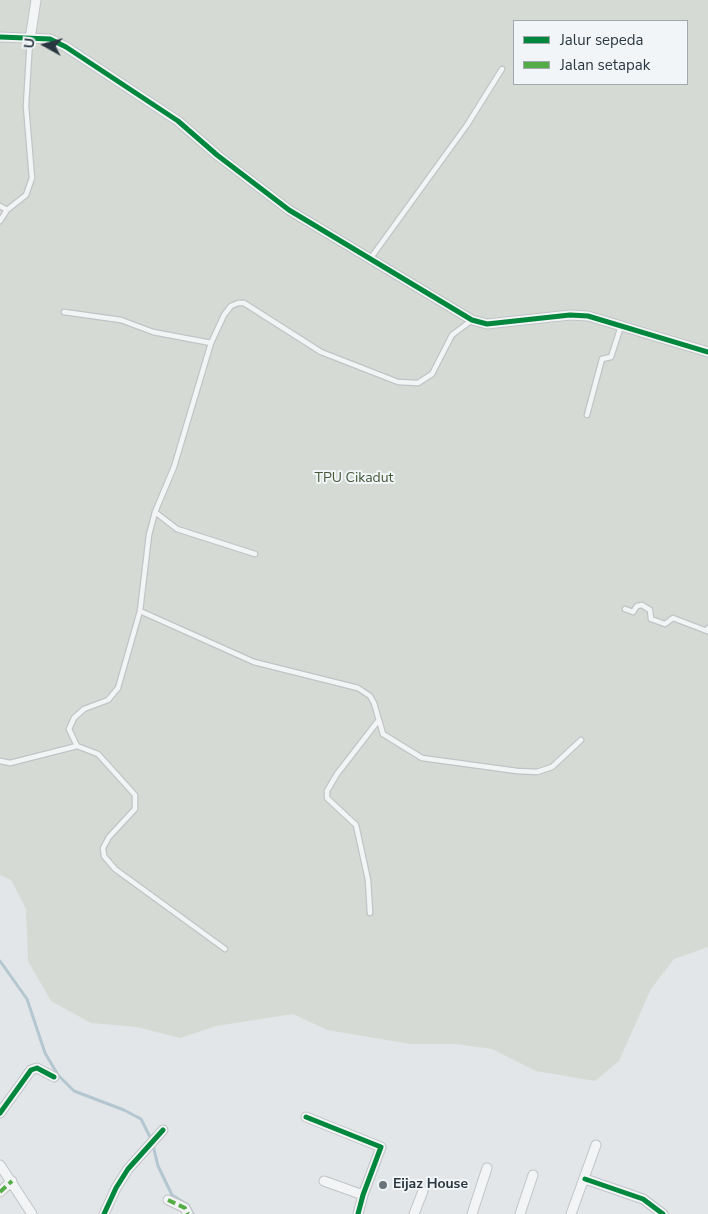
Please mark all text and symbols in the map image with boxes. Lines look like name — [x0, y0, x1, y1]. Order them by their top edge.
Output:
north arrow — [20, 20, 70, 70]
legend — [513, 20, 688, 85]
text: Jalur sepeda — [560, 30, 644, 50]
text: U — [20, 37, 40, 49]
text: Jalan setapak — [560, 55, 650, 75]
park label: TPU Cikadut — [314, 471, 394, 487]
place label: Eijaz House — [393, 1177, 468, 1193]
marker: Eijaz House — [377, 1179, 389, 1191]

